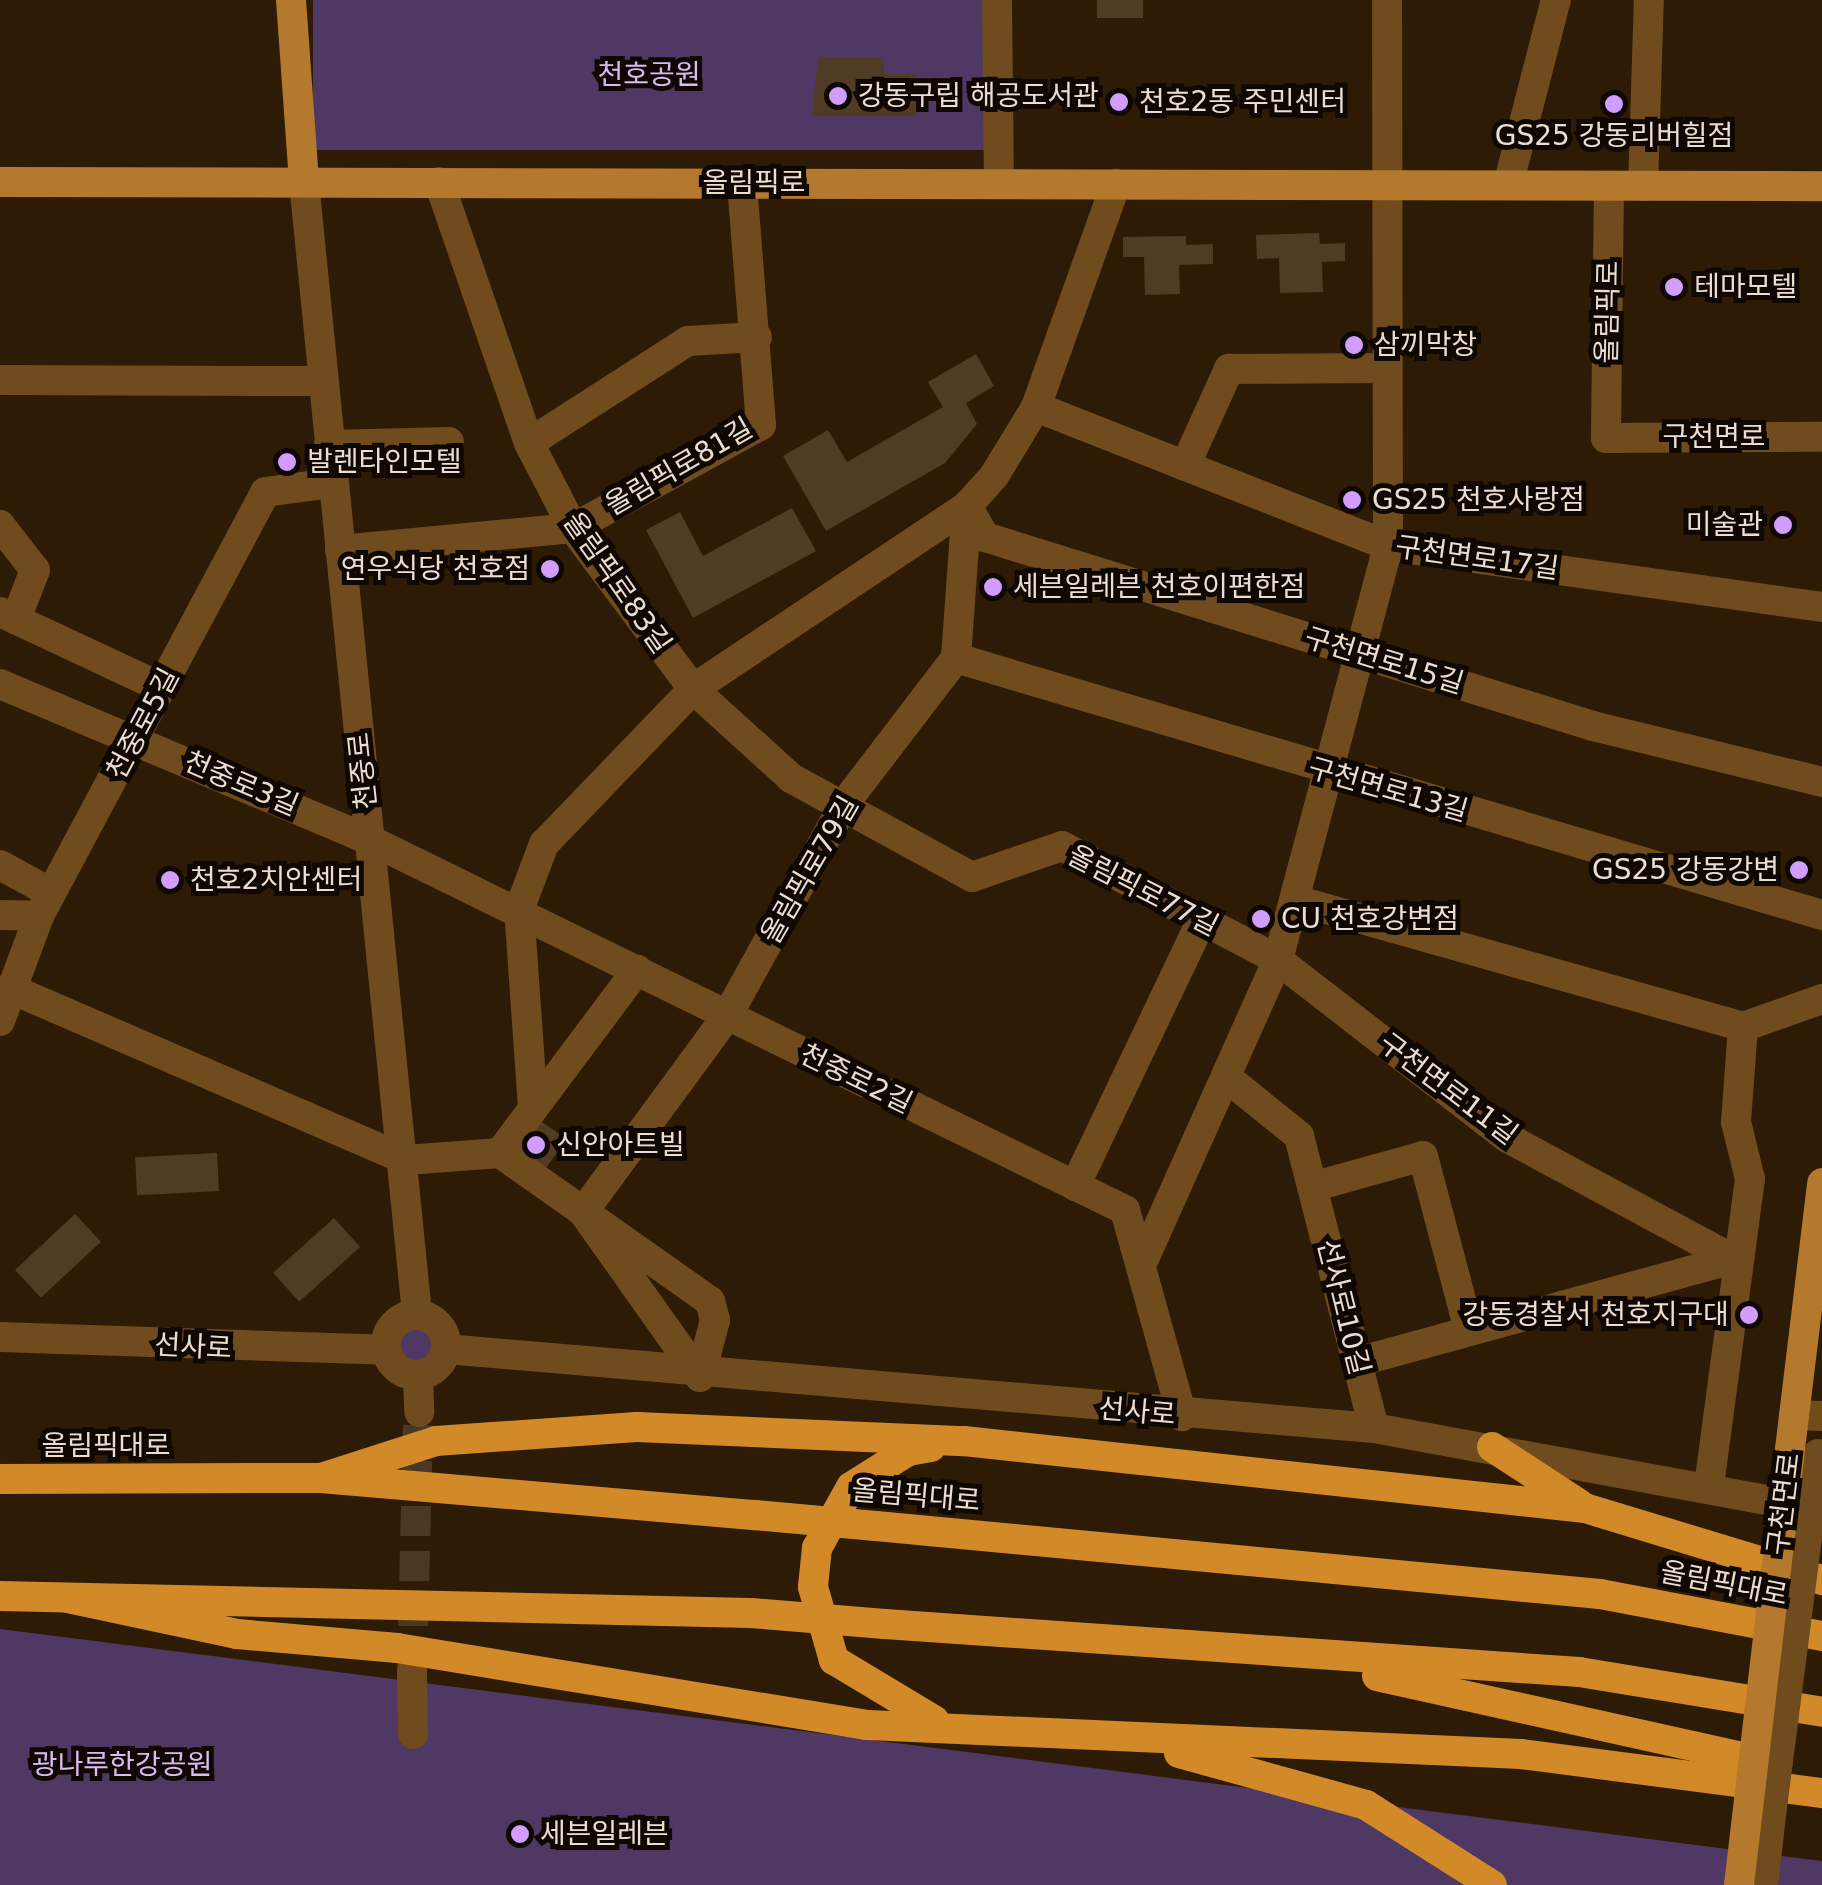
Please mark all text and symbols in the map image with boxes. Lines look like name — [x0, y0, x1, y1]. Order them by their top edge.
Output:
park label: 천호공원 — [597, 58, 701, 92]
place label: 강동구립 해공도서관 — [858, 79, 1099, 113]
marker: 강동구립 해공도서관 — [827, 85, 849, 107]
place label: 천호2동 주민센터 — [1139, 85, 1346, 119]
marker: 천호2동 주민센터 — [1108, 91, 1130, 113]
marker: GS25 강동리버힐점 — [1603, 93, 1625, 115]
place label: GS25 강동리버힐점 — [1495, 119, 1733, 153]
street label: 올림픽로 — [702, 166, 806, 200]
street label: 올림픽로 — [1590, 260, 1626, 364]
place label: 테마모텔 — [1694, 270, 1797, 304]
marker: 테마모텔 — [1663, 276, 1685, 298]
place label: 삼끼막창 — [1374, 328, 1477, 362]
marker: 삼끼막창 — [1343, 334, 1365, 356]
street label: 올림픽로81길 — [599, 411, 759, 523]
street label: 구천면로 — [1662, 420, 1766, 454]
place label: 발렌타인모텔 — [307, 445, 462, 479]
marker: 발렌타인모텔 — [276, 451, 298, 473]
place label: GS25 천호사랑점 — [1372, 483, 1585, 517]
marker: GS25 천호사랑점 — [1341, 489, 1363, 511]
street label: 올림픽로83길 — [556, 506, 678, 660]
place label: 미술관 — [1686, 508, 1763, 542]
marker: 미술관 — [1772, 514, 1794, 536]
street label: 구천면로17길 — [1393, 530, 1561, 586]
place label: 연우식당 천호점 — [341, 552, 530, 586]
marker: 연우식당 천호점 — [539, 558, 561, 580]
place label: 세븐일레븐 천호이편한점 — [1013, 570, 1305, 604]
marker: 세븐일레븐 천호이편한점 — [982, 576, 1004, 598]
street label: 구천면로15길 — [1300, 621, 1468, 701]
street label: 천중로5길 — [100, 663, 186, 785]
street label: 천중로 — [342, 731, 384, 811]
street label: 천중로3길 — [179, 745, 303, 823]
street label: 구천면로13길 — [1304, 751, 1472, 829]
street label: 올림픽로79길 — [754, 790, 866, 950]
street label: 올림픽로77길 — [1062, 839, 1224, 943]
place label: GS25 강동강변 — [1592, 853, 1779, 887]
marker: GS25 강동강변 — [1788, 859, 1810, 881]
place label: 천호2치안센터 — [190, 863, 362, 897]
marker: 천호2치안센터 — [159, 869, 181, 891]
place label: CU 천호강변점 — [1281, 902, 1459, 936]
marker: CU 천호강변점 — [1250, 908, 1272, 930]
street label: 구천면로11길 — [1372, 1026, 1524, 1152]
street label: 천중로2길 — [794, 1037, 918, 1121]
place label: 신안아트빌 — [556, 1128, 685, 1162]
marker: 신안아트빌 — [525, 1134, 547, 1156]
street label: 선사로10길 — [1310, 1236, 1376, 1378]
place label: 강동경찰서 천호지구대 — [1462, 1298, 1729, 1332]
marker: 강동경찰서 천호지구대 — [1738, 1304, 1760, 1326]
street label: 선사로 — [154, 1328, 232, 1366]
street label: 선사로 — [1097, 1392, 1177, 1432]
street label: 올림픽대로 — [42, 1429, 170, 1463]
street label: 구천면로 — [1761, 1451, 1807, 1557]
street label: 올림픽대로 — [850, 1474, 982, 1518]
street label: 올림픽대로 — [1658, 1555, 1790, 1613]
park label: 광나루한강공원 — [32, 1748, 212, 1782]
place label: 세븐일레븐 — [540, 1817, 669, 1851]
marker: 세븐일레븐 — [509, 1823, 531, 1845]

